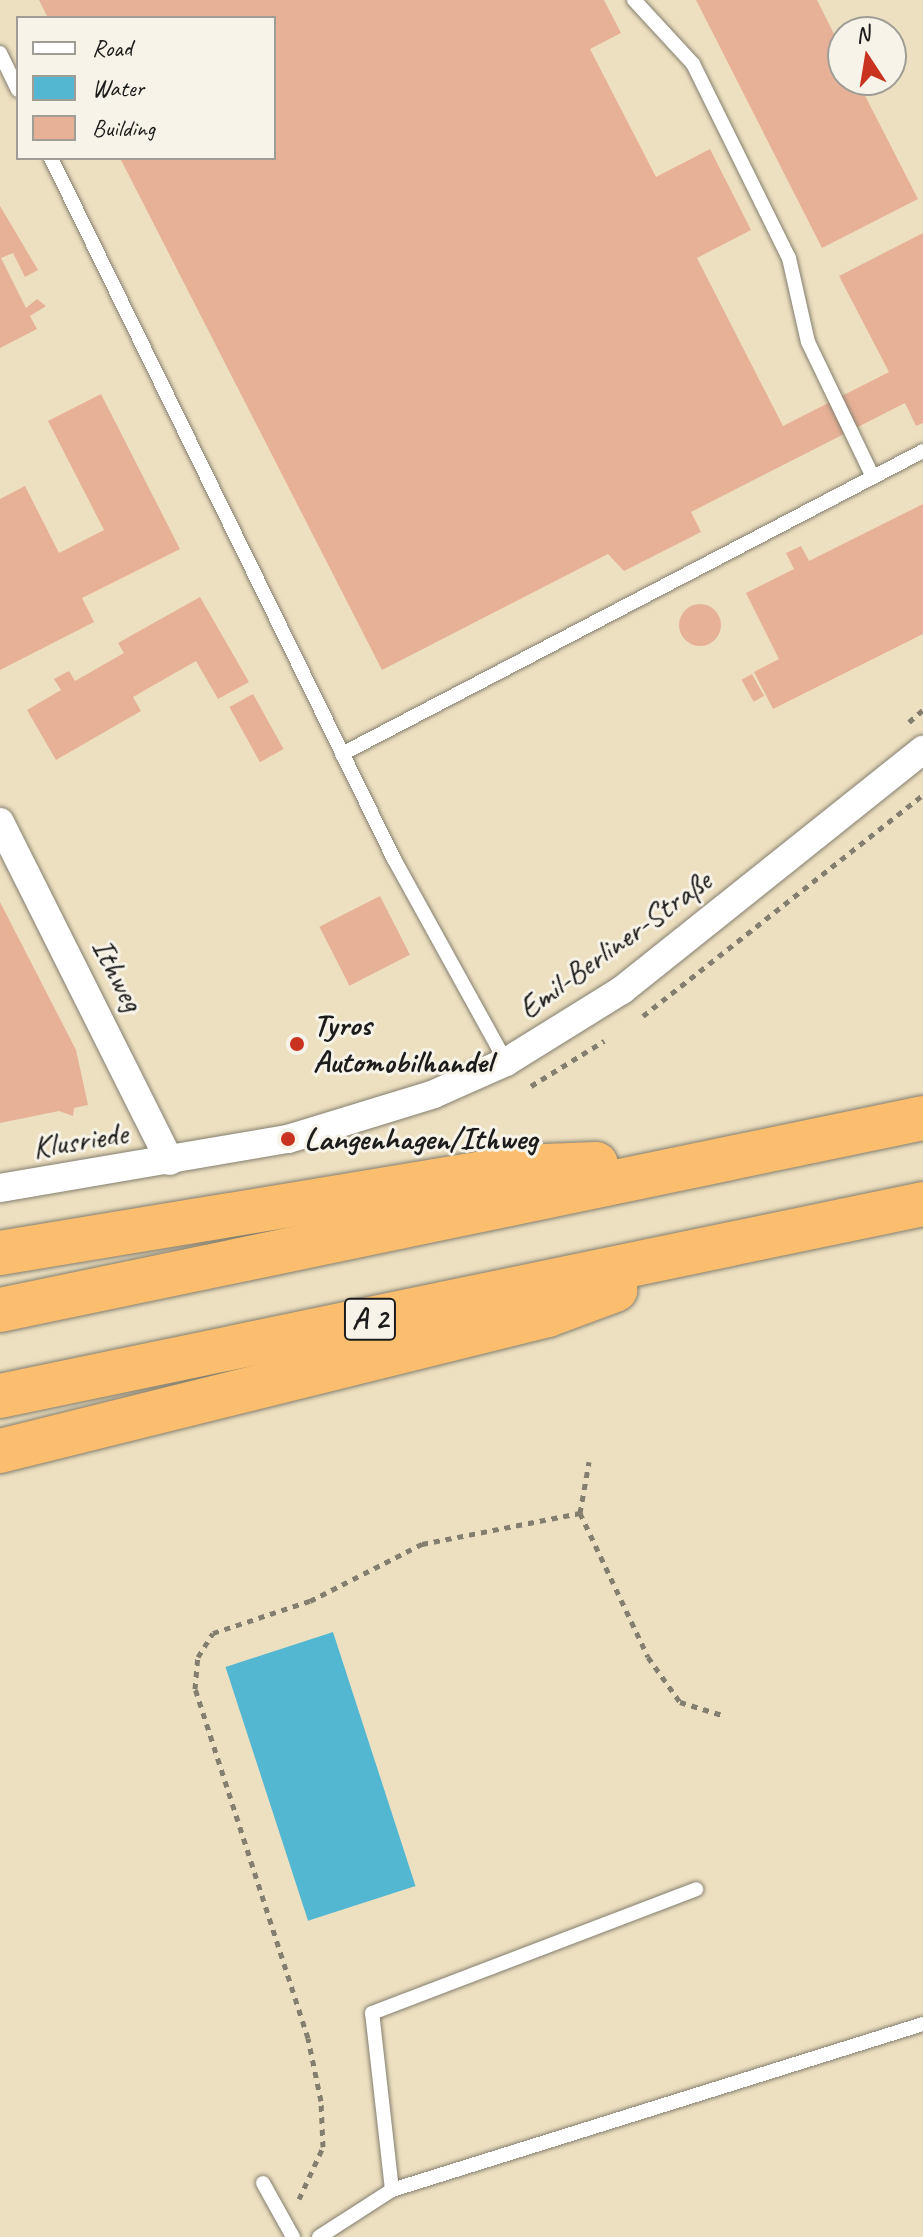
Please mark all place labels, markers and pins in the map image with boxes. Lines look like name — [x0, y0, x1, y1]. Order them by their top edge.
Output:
place label: Tyros Automobilhandel — [313, 1007, 492, 1082]
marker: Tyros Automobilhandel — [288, 1035, 306, 1053]
place label: Langenhagen/Ithweg — [304, 1120, 537, 1158]
marker: Langenhagen/Ithweg — [279, 1130, 297, 1148]

